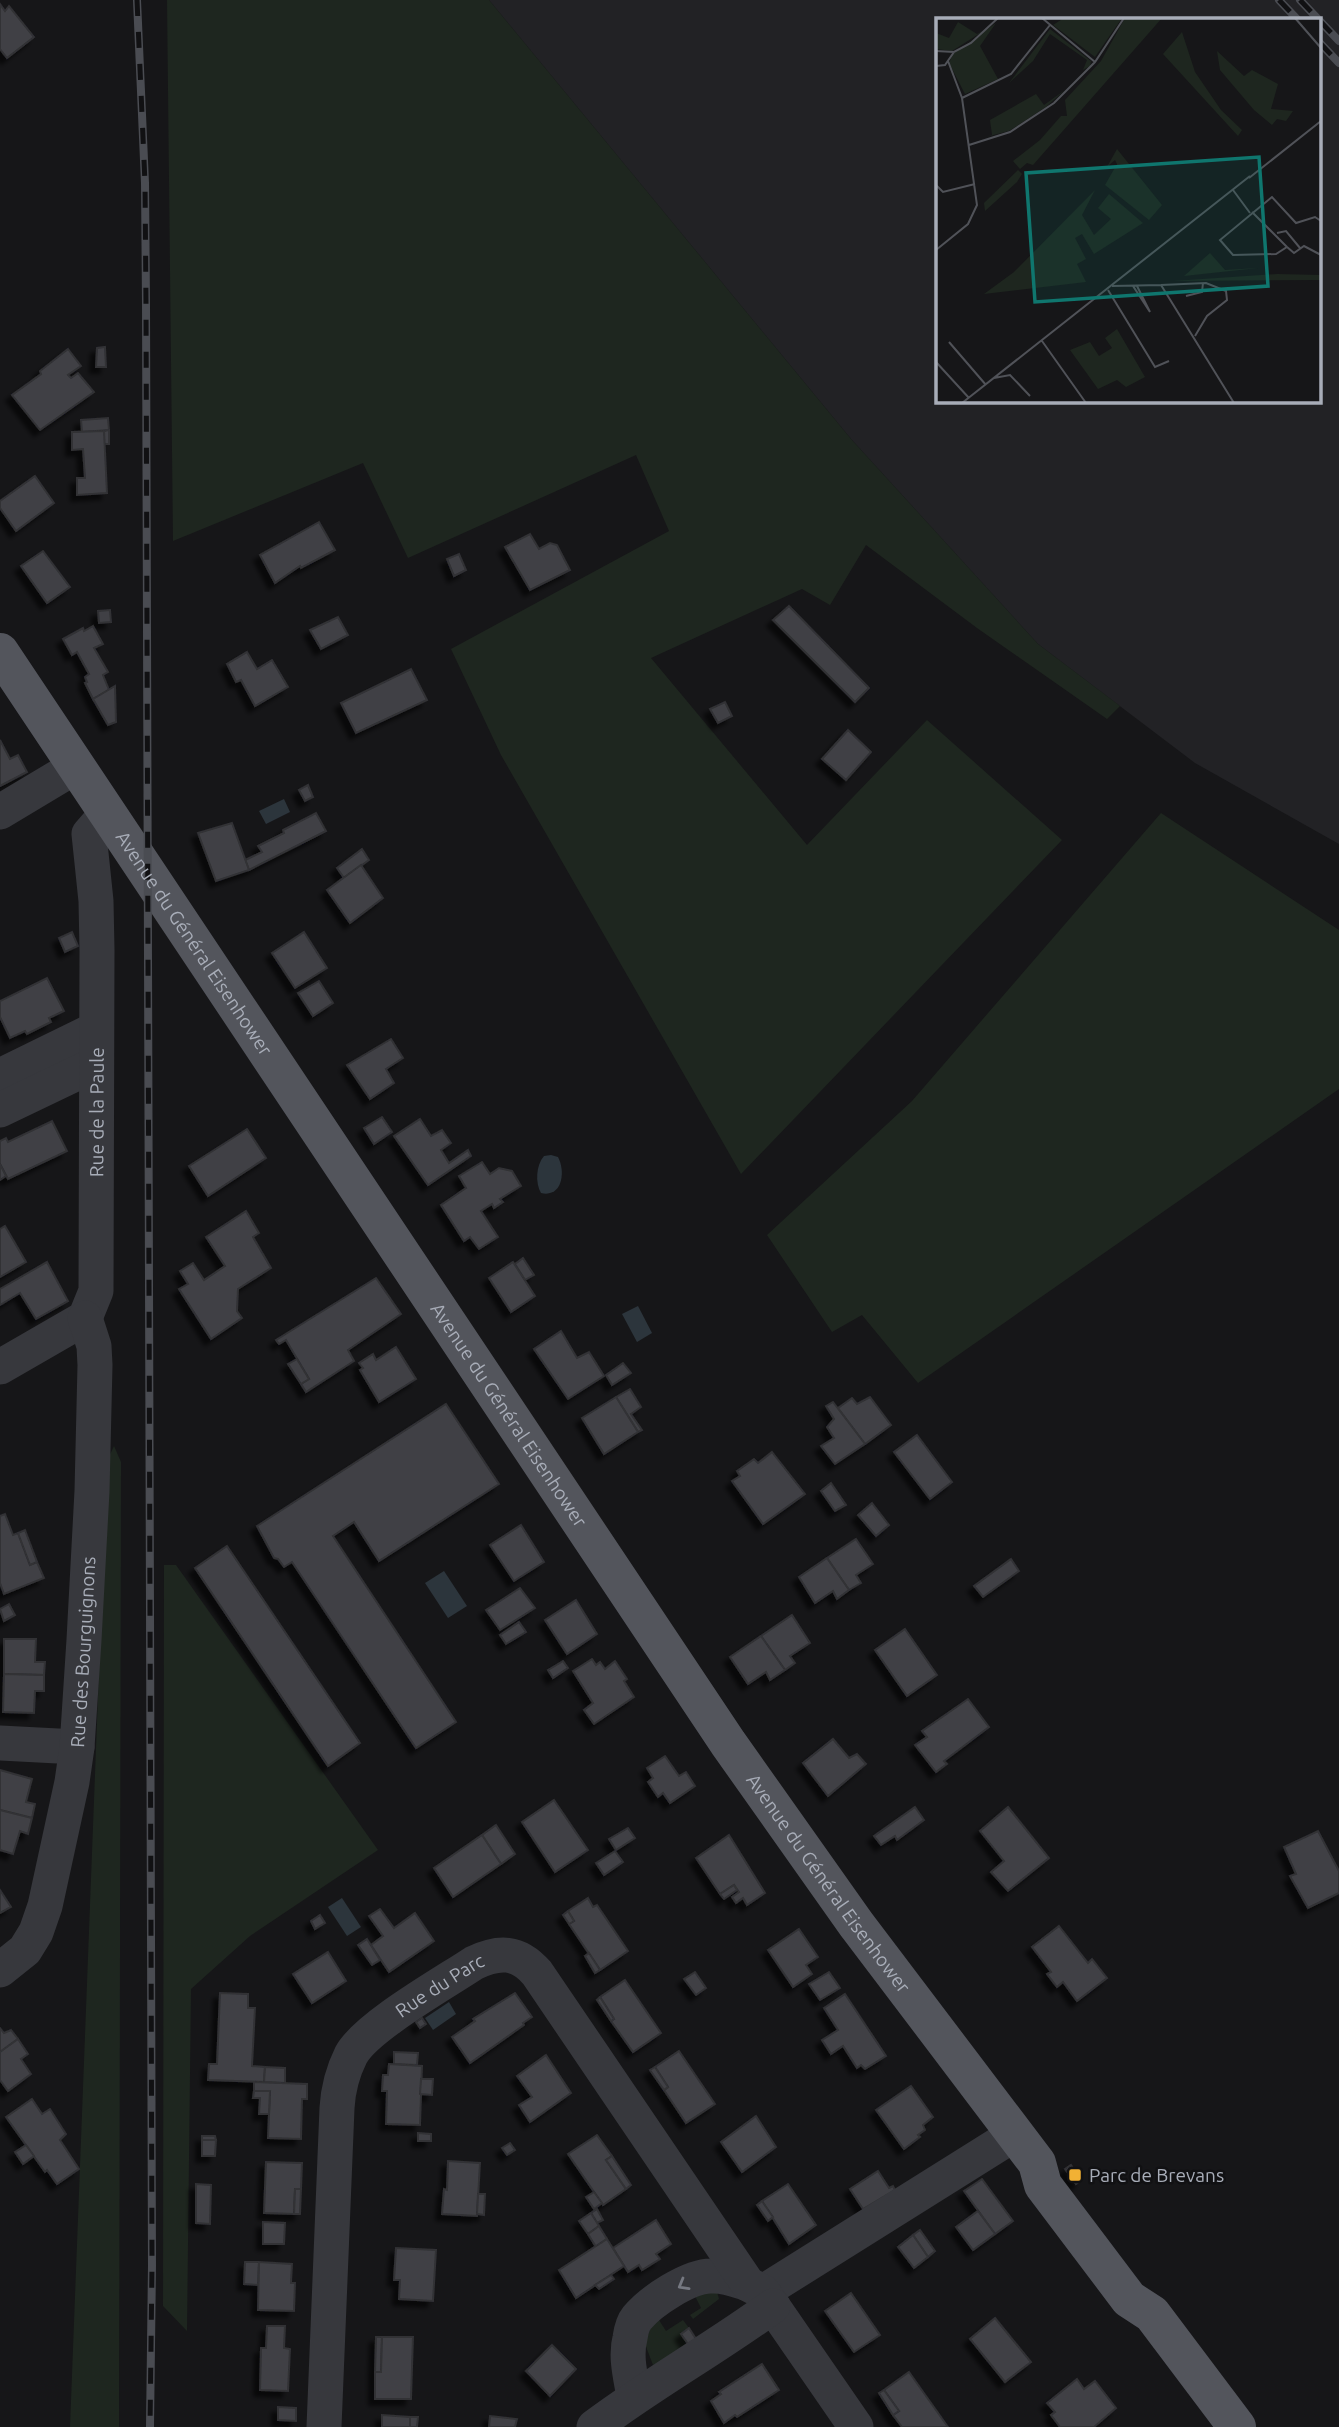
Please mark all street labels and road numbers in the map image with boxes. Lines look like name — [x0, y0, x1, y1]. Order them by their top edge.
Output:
street label: Avenue du Général Eisenhower — [112, 827, 277, 1059]
street label: Rue de la Paule — [85, 1047, 108, 1177]
street label: Avenue du Général Eisenhower — [426, 1299, 592, 1531]
street label: Rue des Bourguignons — [66, 1556, 99, 1748]
street label: Avenue du Général Eisenhower — [742, 1769, 915, 1997]
street label: Rue du Parc — [391, 1949, 487, 2022]

